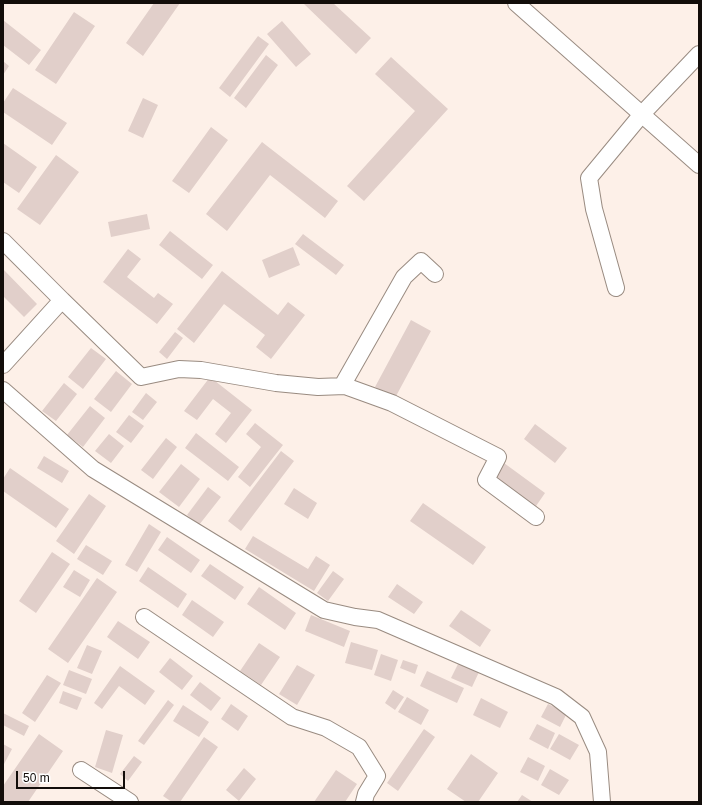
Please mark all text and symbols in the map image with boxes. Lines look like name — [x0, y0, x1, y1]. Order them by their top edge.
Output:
scale bar — [18, 763, 127, 789]
text: 50 m — [23, 771, 50, 785]

